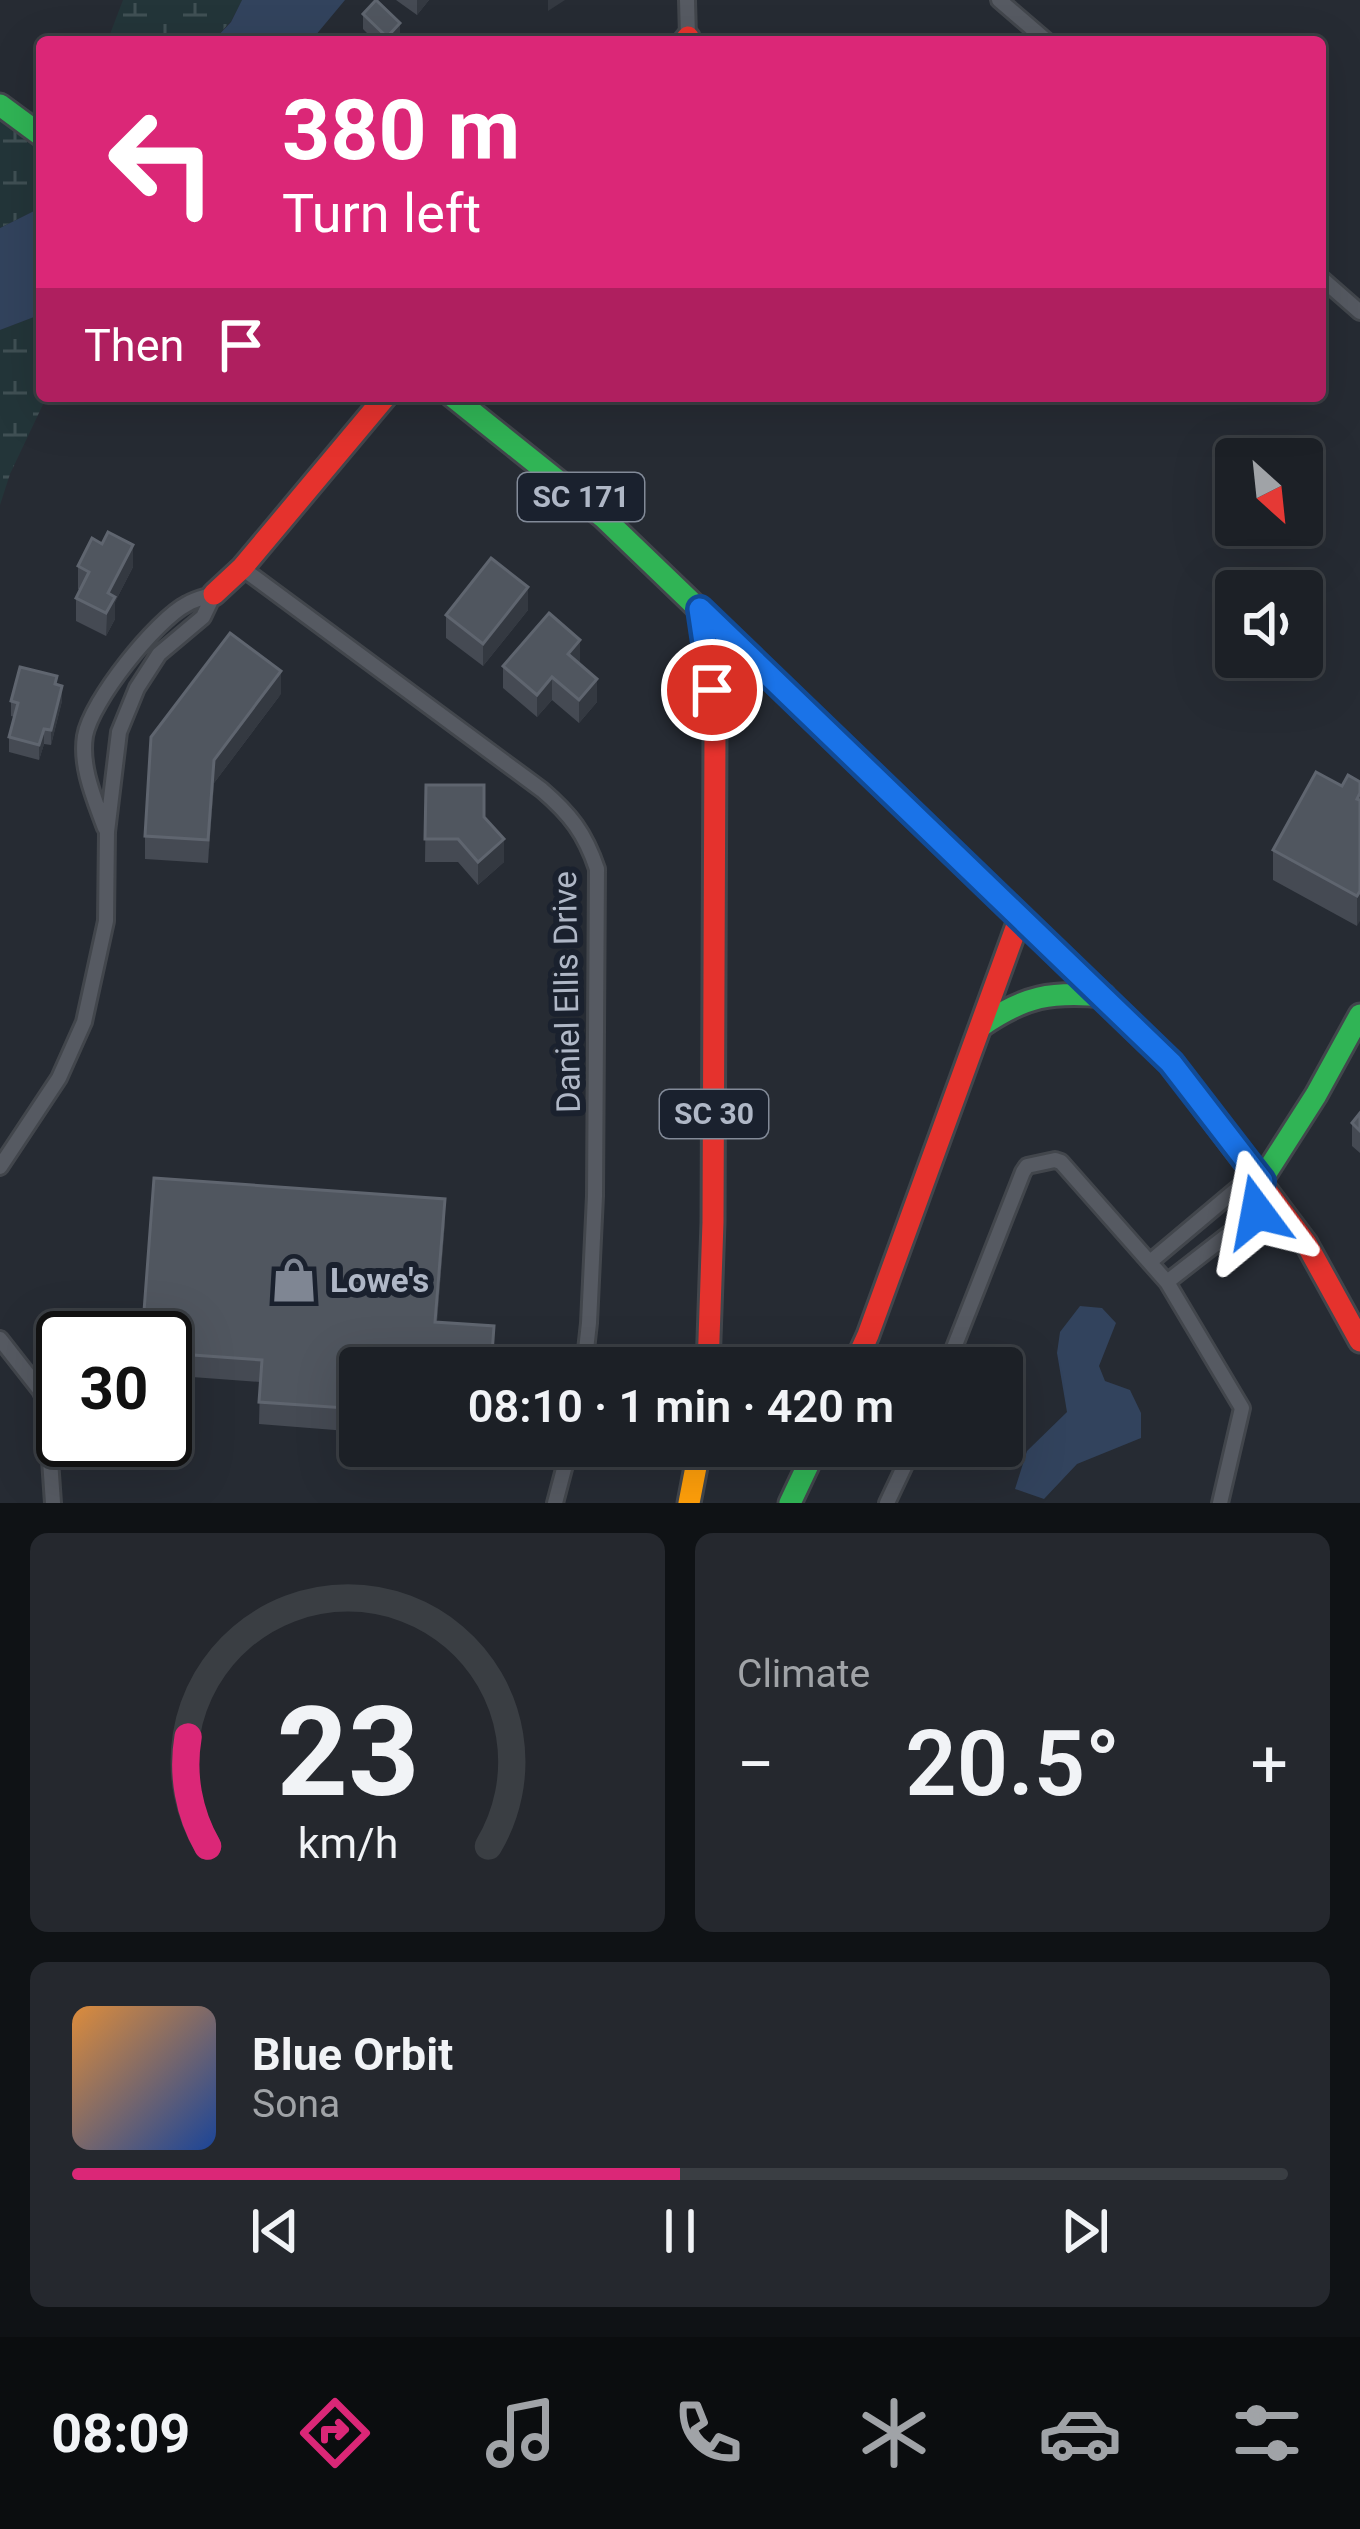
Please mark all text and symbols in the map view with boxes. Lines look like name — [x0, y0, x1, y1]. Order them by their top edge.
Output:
text: 380 m — [282, 81, 520, 180]
icon: left — [84, 84, 240, 240]
text: Turn left — [282, 182, 481, 245]
icon: arrive — [208, 312, 274, 378]
text: Then — [84, 319, 184, 372]
north arrow — [1215, 438, 1323, 546]
map controls — [1215, 438, 1323, 678]
road number: SC 171 — [518, 473, 644, 521]
button: sound — [1215, 570, 1323, 678]
pin — [661, 639, 763, 741]
icon: arrive — [679, 657, 745, 723]
street label: Daniel Ellis Drive — [545, 871, 588, 1113]
road number: SC 30 — [660, 1090, 768, 1138]
position arrow — [1194, 1149, 1320, 1275]
shop icon: Lowe's — [269, 1255, 319, 1305]
place label: Lowe's — [330, 1261, 429, 1300]
speed limit sign: 30 — [36, 1311, 192, 1467]
text: 08:10 · 1 min · 420 m — [468, 1380, 894, 1433]
text: Climate — [737, 1651, 870, 1697]
text: 23 — [276, 1679, 419, 1825]
text: 20.5° — [905, 1712, 1120, 1817]
text: − — [737, 1726, 775, 1803]
text: + — [1251, 1726, 1288, 1803]
text: km/h — [297, 1817, 398, 1867]
text: Blue Orbit — [252, 2028, 453, 2081]
text: Sona — [252, 2081, 340, 2127]
icon: previous — [242, 2198, 308, 2264]
icon: pause — [647, 2198, 713, 2264]
icon: next — [1052, 2198, 1118, 2264]
icon: directions — [293, 2391, 377, 2475]
icon: music — [479, 2391, 563, 2475]
icon: phone — [666, 2391, 750, 2475]
icon: climate — [852, 2391, 936, 2475]
icon: car — [1038, 2391, 1122, 2475]
icon: filters — [1225, 2391, 1309, 2475]
text: 08:09 — [51, 2402, 190, 2465]

